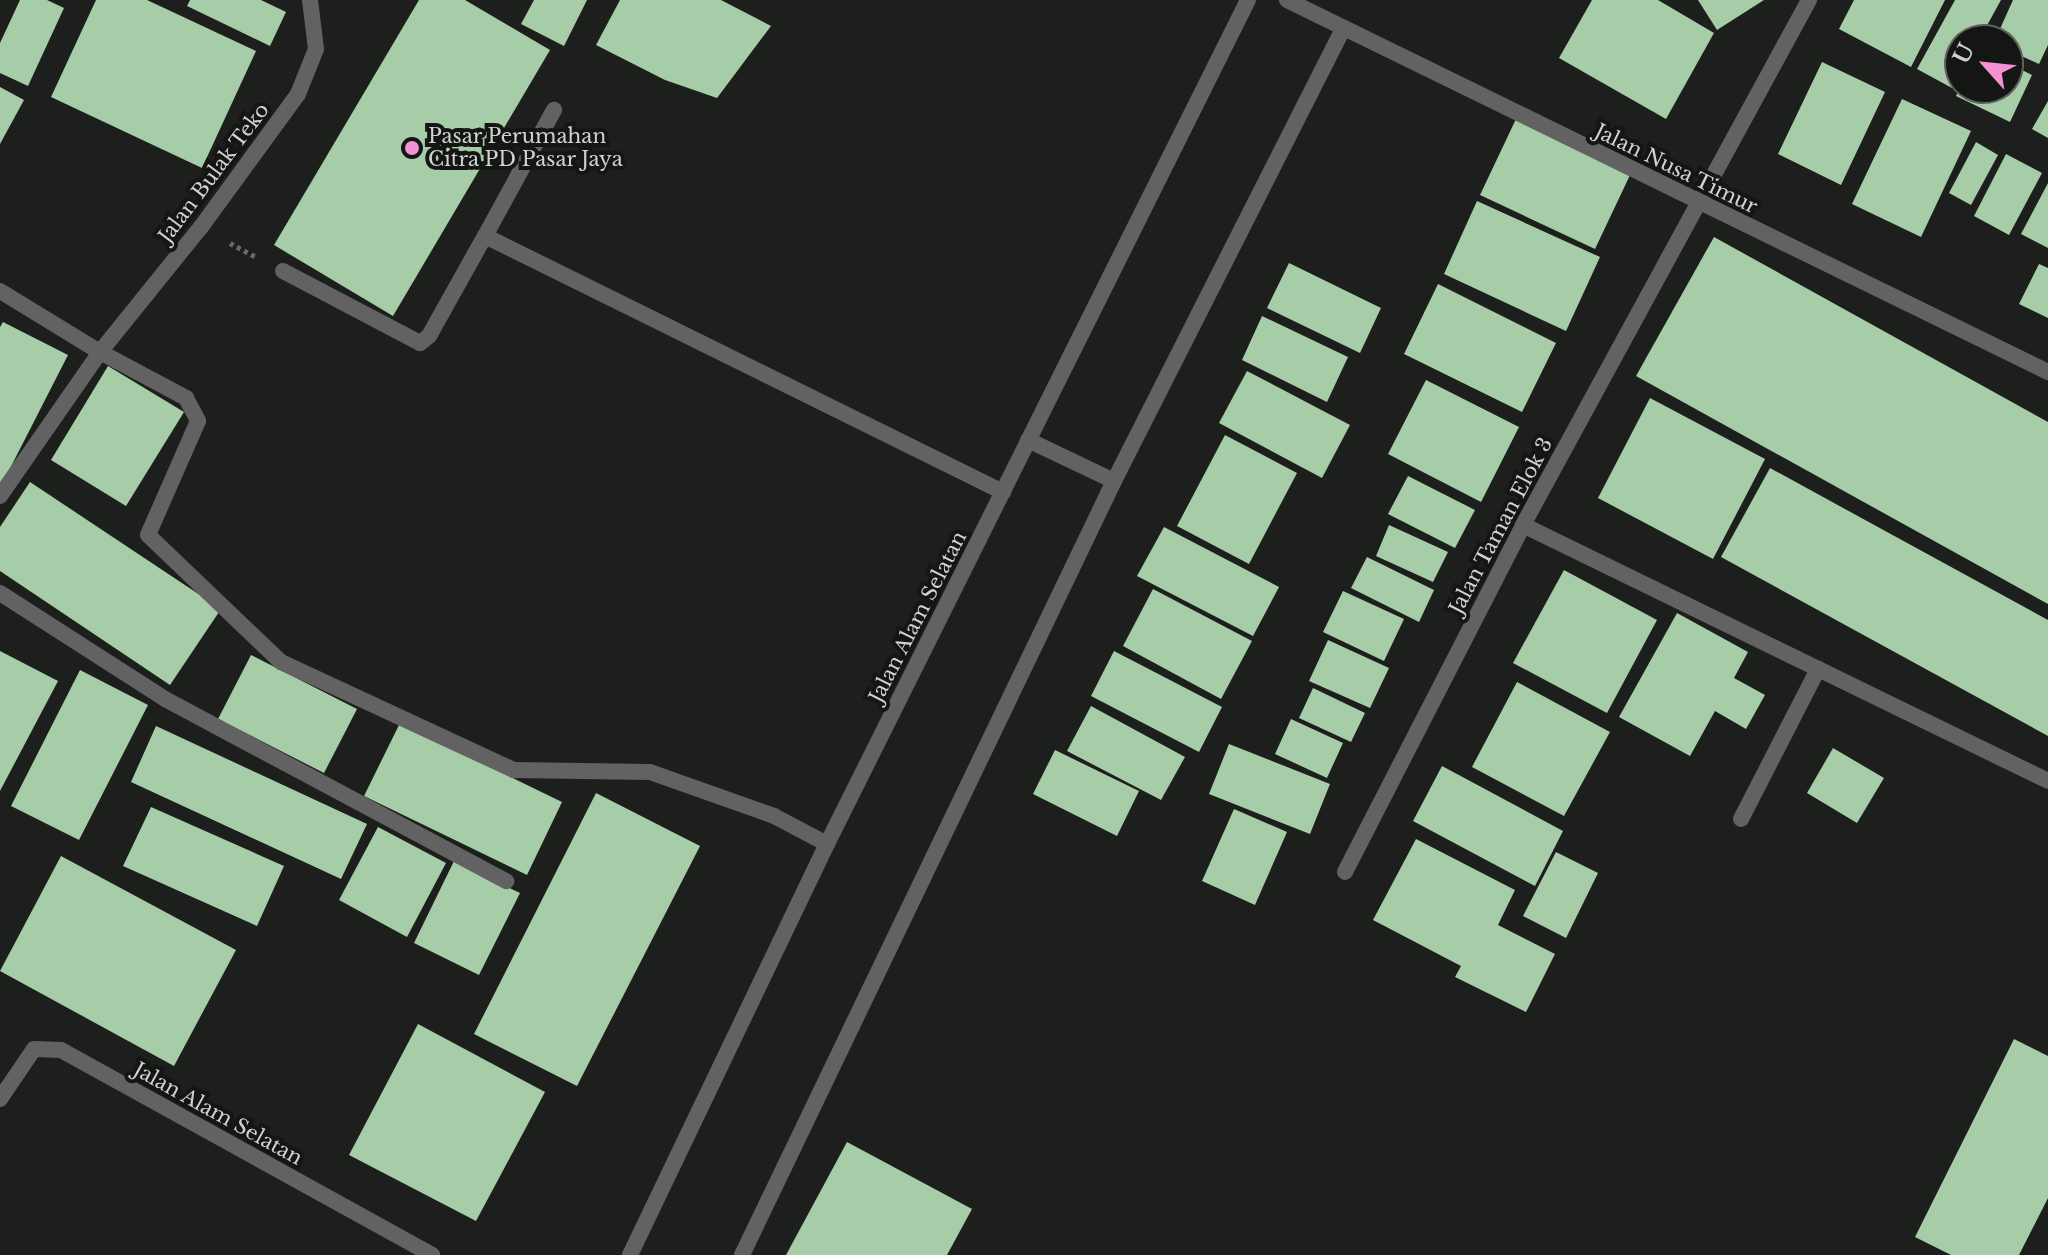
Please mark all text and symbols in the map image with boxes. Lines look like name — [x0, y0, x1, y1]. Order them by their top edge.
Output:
north arrow — [1944, 24, 2024, 104]
text: U — [1948, 39, 1980, 69]
street label: Jalan Bulak Teko — [153, 98, 275, 248]
street label: Jalan Nusa Timur — [1590, 119, 1762, 219]
place label: Pasar Perumahan Citra PD Pasar Jaya — [428, 124, 623, 171]
marker: Pasar Perumahan Citra PD Pasar Jaya — [403, 139, 421, 157]
street label: Jalan Taman Elok 3 — [1444, 433, 1558, 619]
street label: Jalan Alam Selatan — [864, 527, 972, 707]
street label: Jalan Alam Selatan — [129, 1057, 307, 1171]

